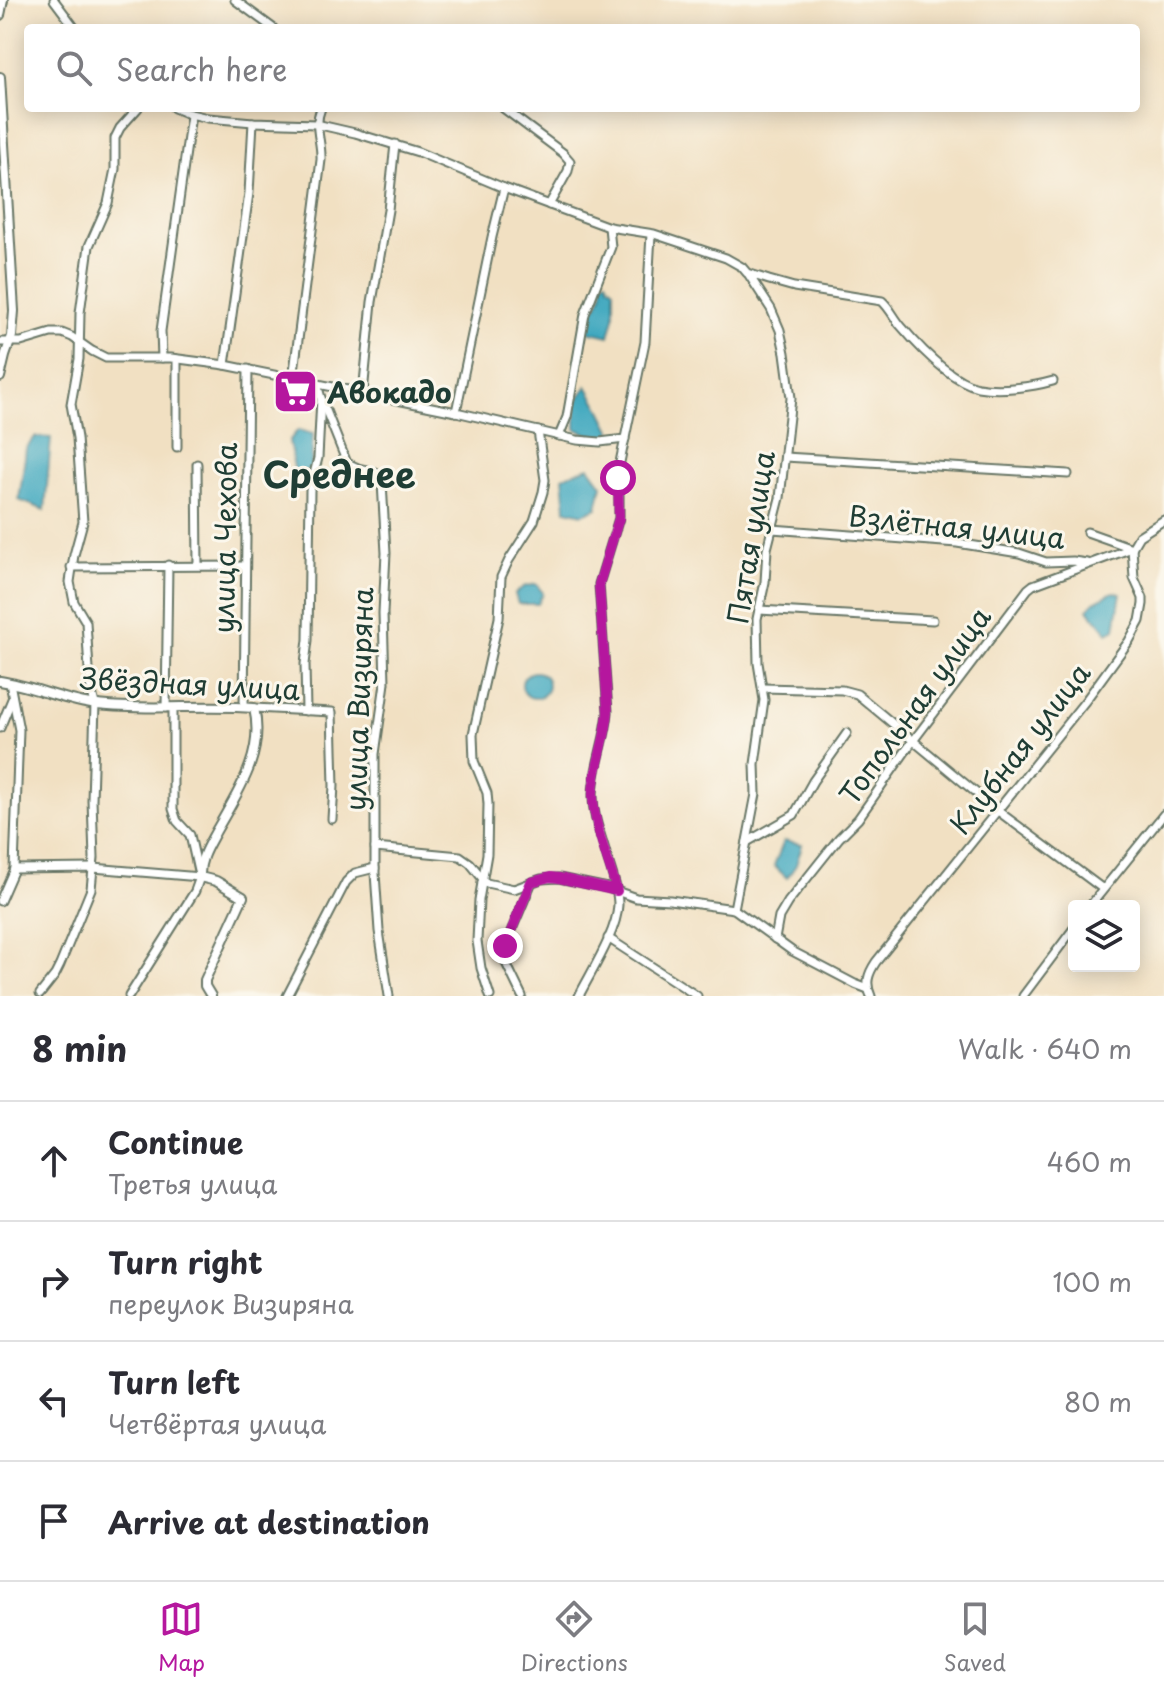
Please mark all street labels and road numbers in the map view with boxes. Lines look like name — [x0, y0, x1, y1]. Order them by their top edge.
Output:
street label: улица Чехова — [201, 442, 247, 634]
street label: Пятая улица — [715, 447, 785, 627]
street label: Взлётная улица — [847, 493, 1068, 559]
street label: улица Визиряна — [333, 586, 383, 812]
street label: Топольная улица — [827, 597, 1001, 813]
street label: Клубная улица — [938, 652, 1100, 843]
street label: Звёздная улица — [79, 656, 302, 710]

